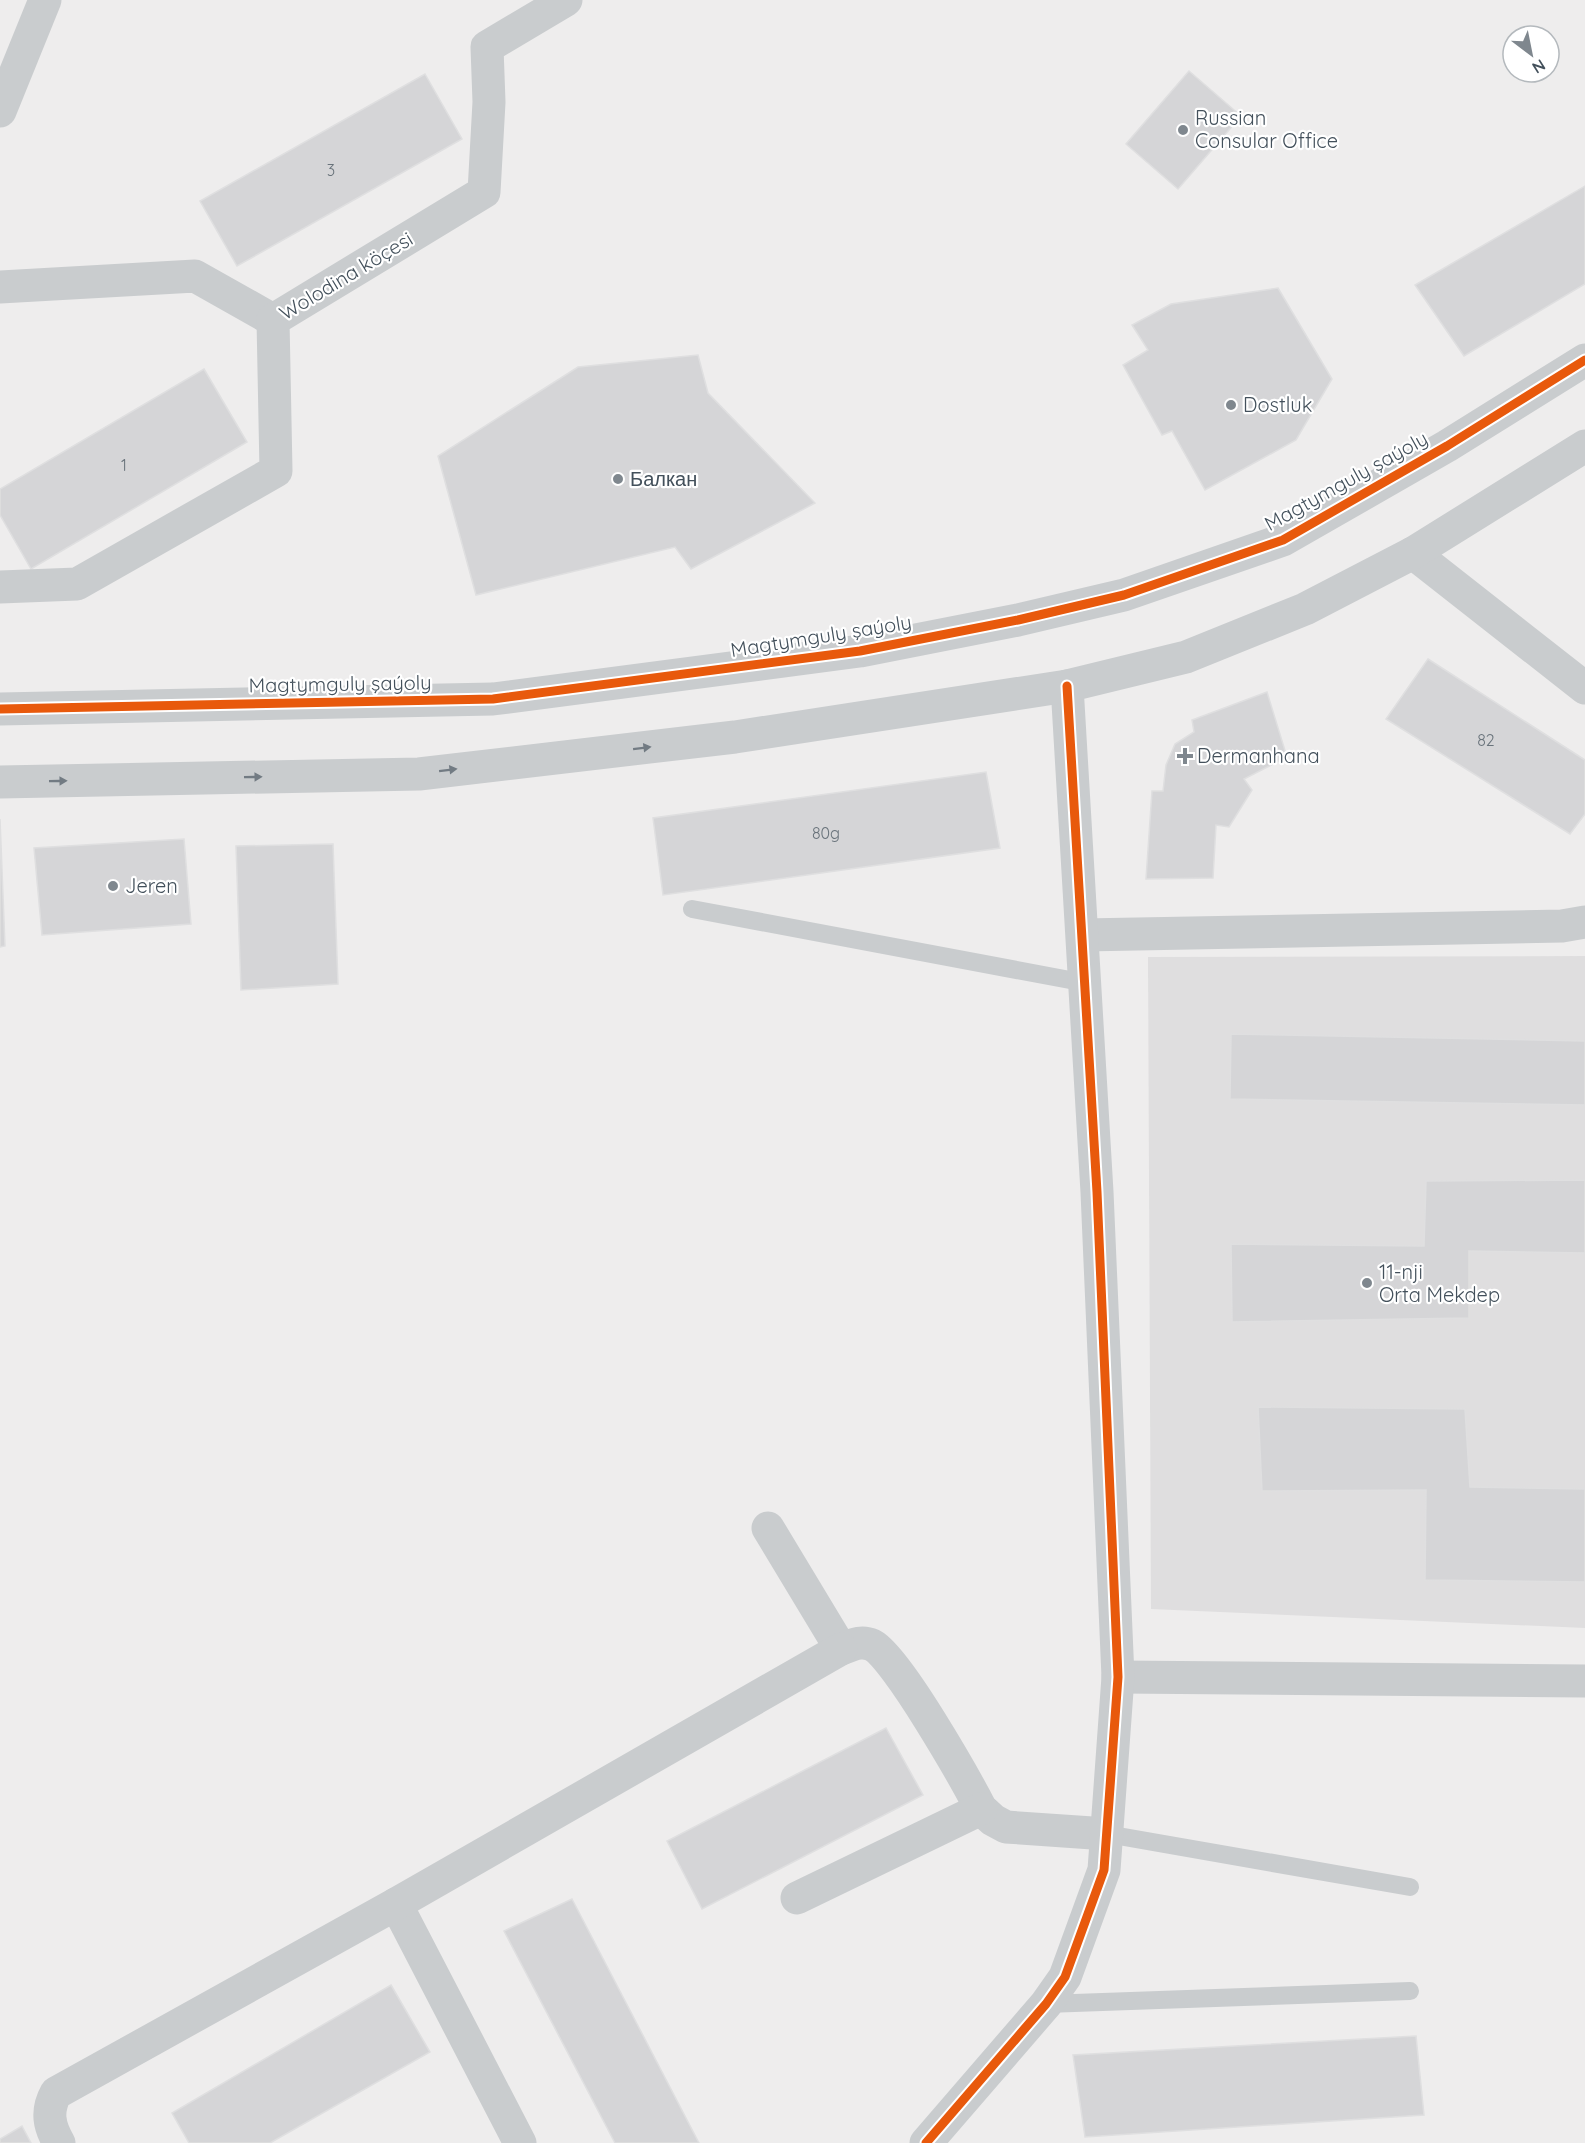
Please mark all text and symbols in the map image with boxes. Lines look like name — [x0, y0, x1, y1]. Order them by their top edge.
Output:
north arrow — [1501, 24, 1561, 84]
text: N — [1529, 55, 1549, 78]
place label: Russian Consular Office — [1195, 105, 1338, 153]
marker: Russian Consular Office — [1176, 123, 1190, 137]
house number: 3 — [327, 160, 335, 180]
street label: Wolodina köçesi — [274, 226, 417, 325]
place label: Dostluk — [1243, 392, 1312, 417]
marker: Dostluk — [1224, 398, 1238, 412]
street label: Magtymguly şaýoly — [1260, 425, 1432, 536]
house number: 1 — [121, 455, 127, 475]
place label: Балкан — [630, 466, 697, 491]
marker: Балкан — [611, 472, 625, 486]
street label: Magtymguly şaýoly — [729, 609, 913, 662]
street label: Magtymguly şaýoly — [248, 669, 432, 698]
house number: 82 — [1477, 730, 1495, 750]
one-way arrow — [633, 743, 652, 753]
place label: Dermanhana — [1197, 743, 1320, 768]
marker: Dermanhana — [1178, 749, 1192, 763]
one-way arrow — [439, 766, 458, 775]
one-way arrow — [244, 772, 263, 782]
one-way arrow — [49, 776, 68, 786]
house number: 80g — [812, 823, 840, 843]
place label: Jeren — [125, 873, 178, 898]
marker: Jeren — [106, 879, 120, 893]
place label: 11-nji Orta Mekdep — [1379, 1259, 1500, 1307]
marker: 11-nji Orta Mekdep — [1360, 1276, 1374, 1290]

